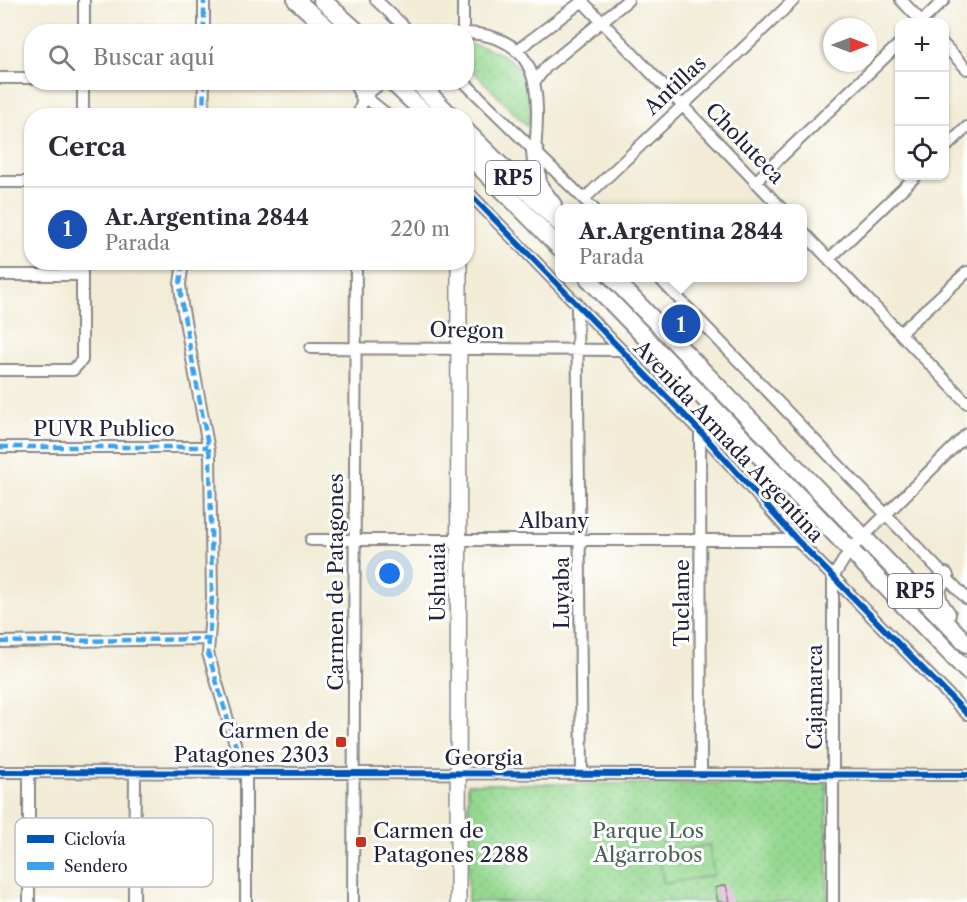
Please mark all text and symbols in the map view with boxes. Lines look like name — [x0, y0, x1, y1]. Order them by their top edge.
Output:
north arrow — [823, 18, 877, 72]
map controls — [895, 18, 949, 180]
button: + — [895, 18, 949, 72]
search box — [24, 24, 474, 90]
icon: search — [45, 41, 78, 74]
text: Buscar aquí — [93, 44, 215, 71]
street label: Antillas — [638, 50, 711, 120]
button: − — [895, 72, 949, 126]
street label: Choluteca — [700, 97, 790, 189]
button: locate — [895, 126, 949, 180]
text: Cerca — [48, 131, 126, 163]
road number: RP5 — [486, 161, 540, 195]
text: Ar.Argentina 2844 — [105, 204, 309, 231]
popup — [555, 204, 807, 282]
text: 1 — [63, 217, 72, 241]
text: 220 m — [390, 217, 450, 241]
text: Ar.Argentina 2844 — [579, 218, 783, 245]
text: Parada — [105, 231, 170, 255]
text: Parada — [579, 245, 644, 269]
pin: 1 — [662, 302, 700, 346]
street label: Oregon — [429, 317, 505, 343]
street label: Avenida Armada Argentina — [628, 334, 830, 548]
street label: PUVR Publico — [33, 416, 175, 441]
street label: Carmen de Patagones — [323, 473, 348, 691]
street label: Albany — [518, 508, 589, 533]
street label: Ushuaia — [425, 541, 450, 622]
street label: Luyaba — [549, 556, 574, 629]
your location — [375, 559, 404, 588]
street label: Tuclame — [669, 559, 694, 647]
road number: RP5 — [888, 574, 942, 608]
street label: Cajamarca — [802, 643, 827, 750]
place label: Carmen de Patagones 2303 — [174, 718, 329, 767]
marker: Carmen de Patagones 2303 — [334, 735, 348, 749]
street label: Georgia — [445, 745, 524, 770]
legend — [15, 818, 213, 887]
place label: Carmen de Patagones 2288 — [373, 818, 529, 867]
park label: Parque Los Algarrobos — [592, 818, 704, 867]
text: Ciclovía — [64, 829, 126, 849]
marker: Carmen de Patagones 2288 — [354, 835, 368, 849]
text: Sendero — [64, 856, 128, 876]

